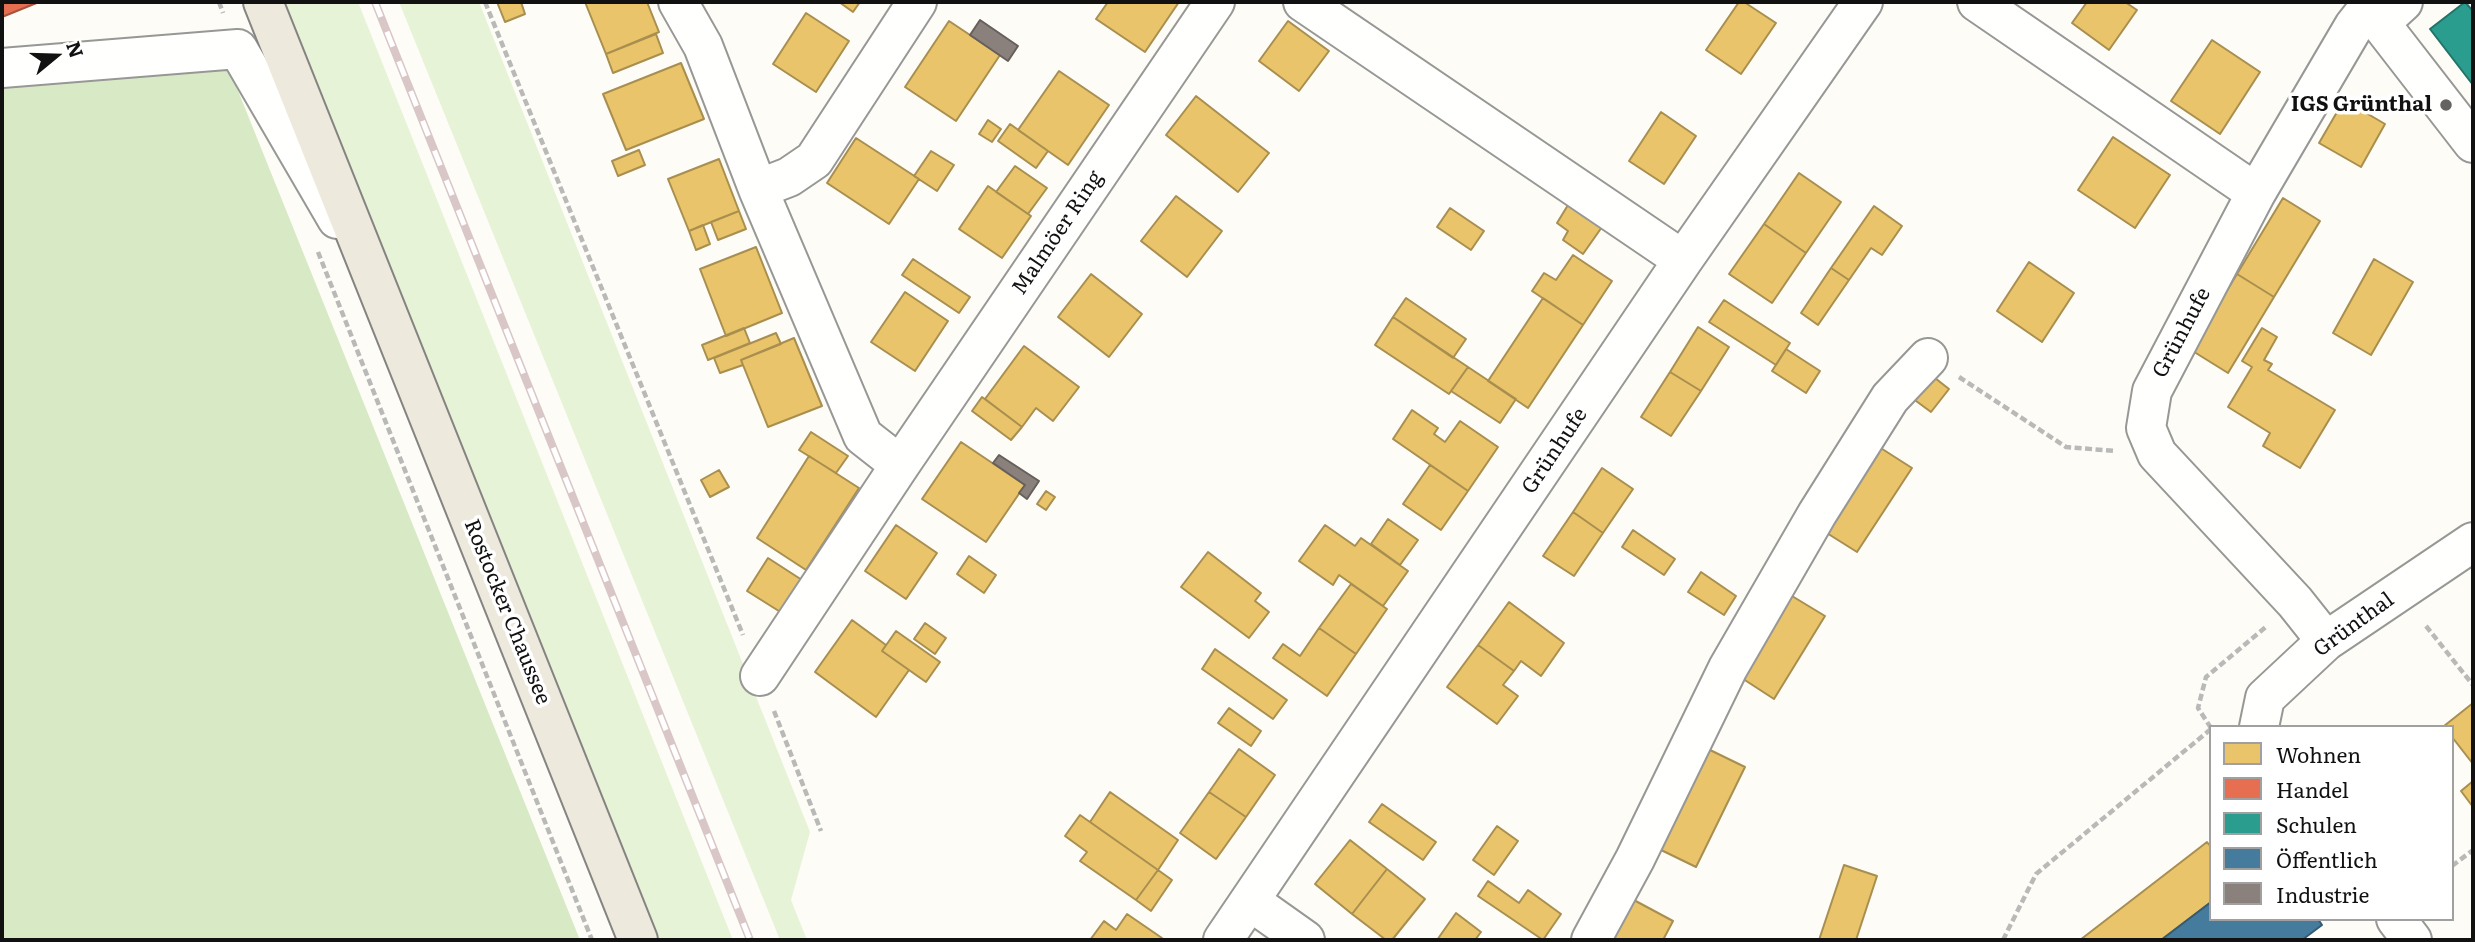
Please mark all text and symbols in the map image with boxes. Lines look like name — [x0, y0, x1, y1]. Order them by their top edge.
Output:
north arrow — [21, 21, 91, 91]
text: N — [60, 37, 92, 61]
place label: IGS Grünthal — [2291, 92, 2432, 118]
marker: IGS Grünthal — [2438, 97, 2454, 113]
street label: Malmöer Ring — [1007, 166, 1109, 300]
street label: Grünhufe — [2148, 284, 2216, 382]
street label: Grünhufe — [1517, 403, 1593, 499]
street label: Rostocker Chaussee — [458, 516, 556, 708]
street label: Grünthal — [2309, 587, 2399, 663]
legend — [2209, 725, 2454, 921]
text: Wohnen — [2276, 738, 2361, 769]
text: Handel — [2276, 773, 2349, 804]
text: Schulen — [2276, 808, 2357, 839]
text: Öffentlich — [2276, 843, 2378, 874]
text: Industrie — [2276, 878, 2369, 909]

